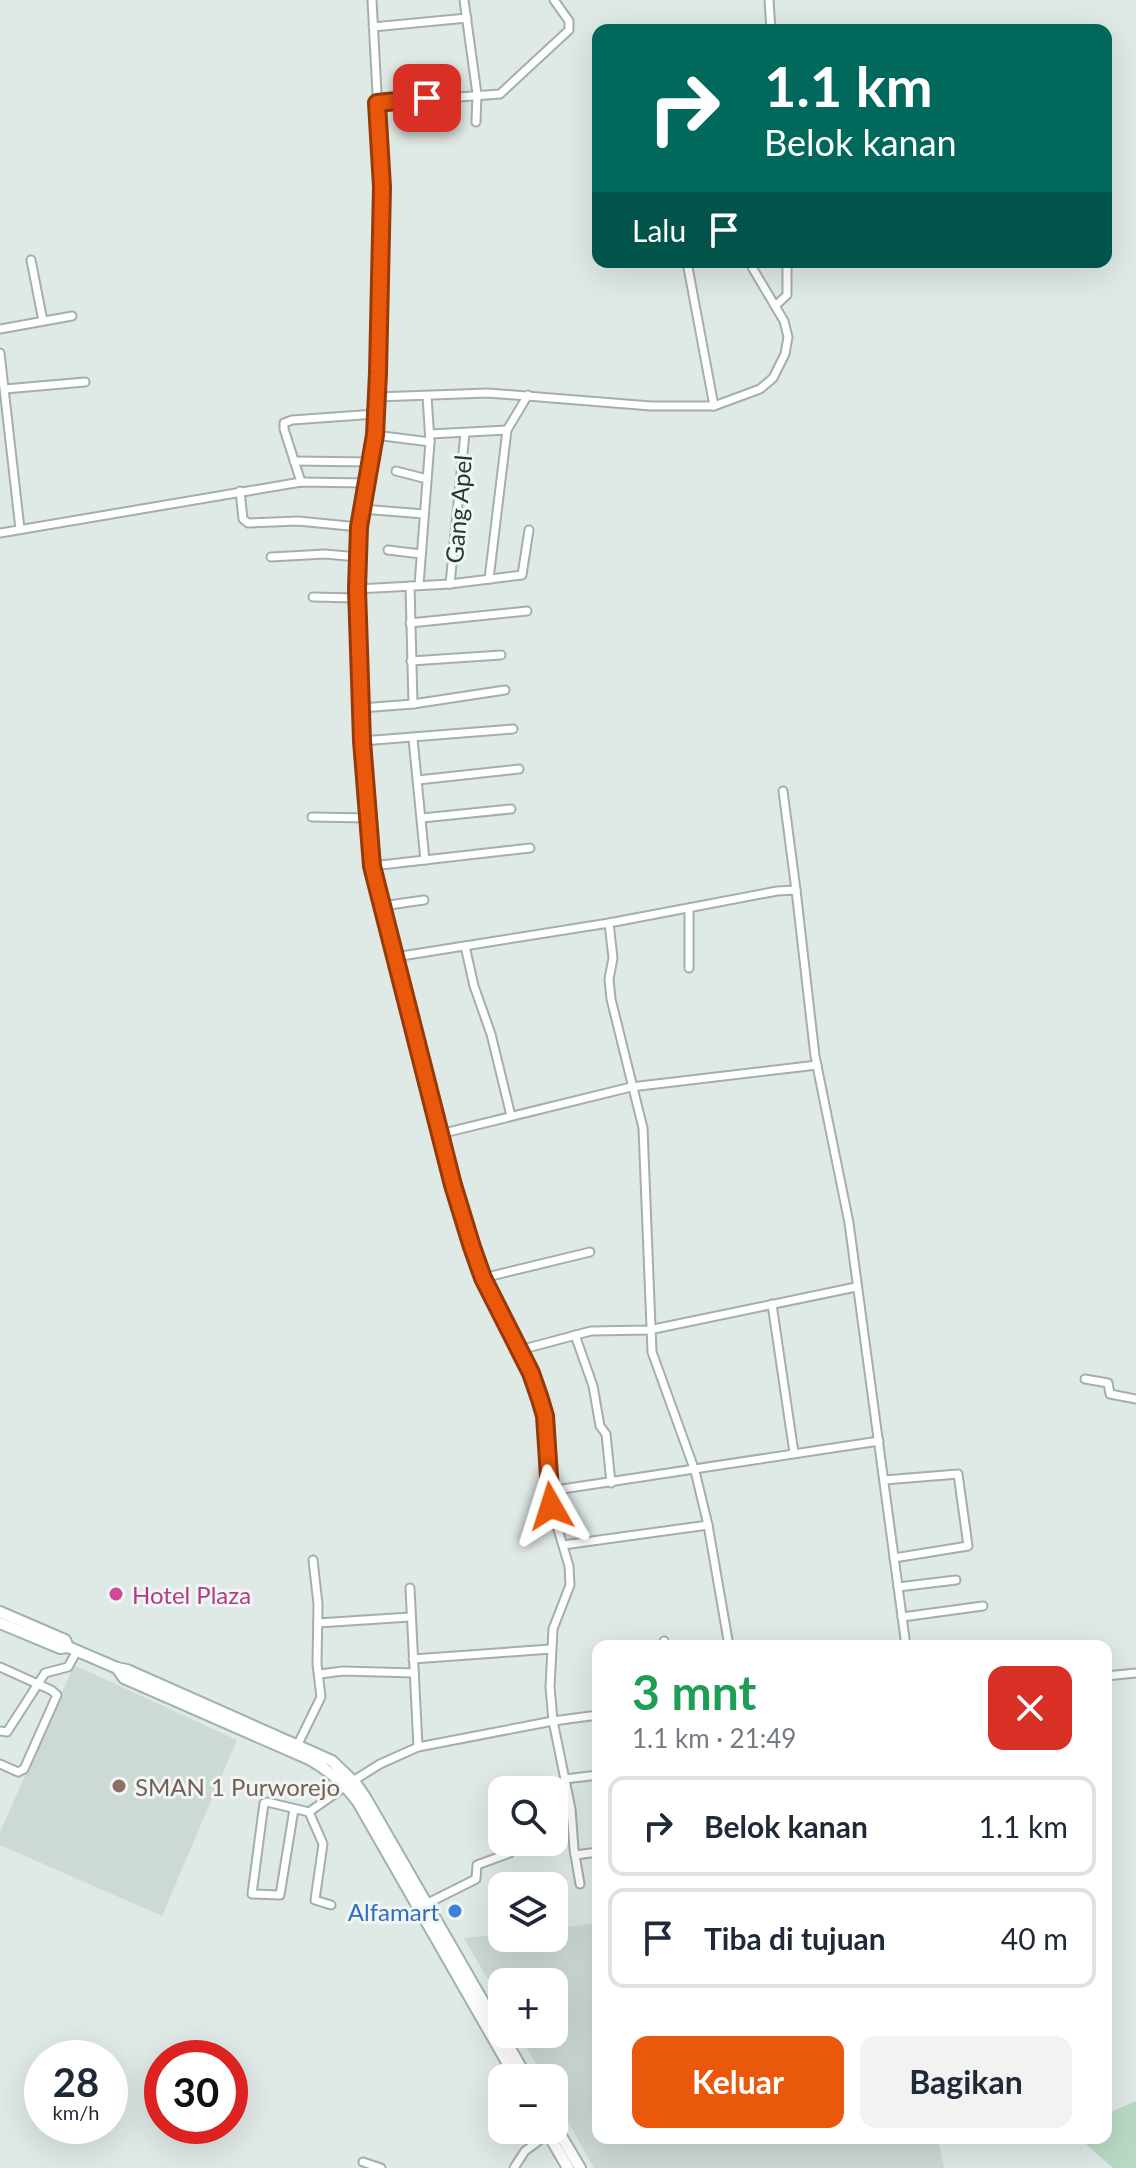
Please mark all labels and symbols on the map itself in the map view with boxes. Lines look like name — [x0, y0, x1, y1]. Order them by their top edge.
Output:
pin — [393, 64, 461, 132]
street label: Gang Apel — [439, 454, 477, 564]
position arrow — [509, 1464, 593, 1548]
place label: Hotel Plaza — [132, 1580, 251, 1609]
marker: Hotel Plaza — [107, 1585, 125, 1603]
place label: SMAN 1 Purworejo — [135, 1772, 340, 1801]
marker: SMAN 1 Purworejo — [110, 1777, 128, 1795]
place label: Alfamart — [348, 1897, 439, 1926]
marker: Alfamart — [446, 1902, 464, 1920]
speed limit sign: 30 — [144, 2040, 248, 2144]

